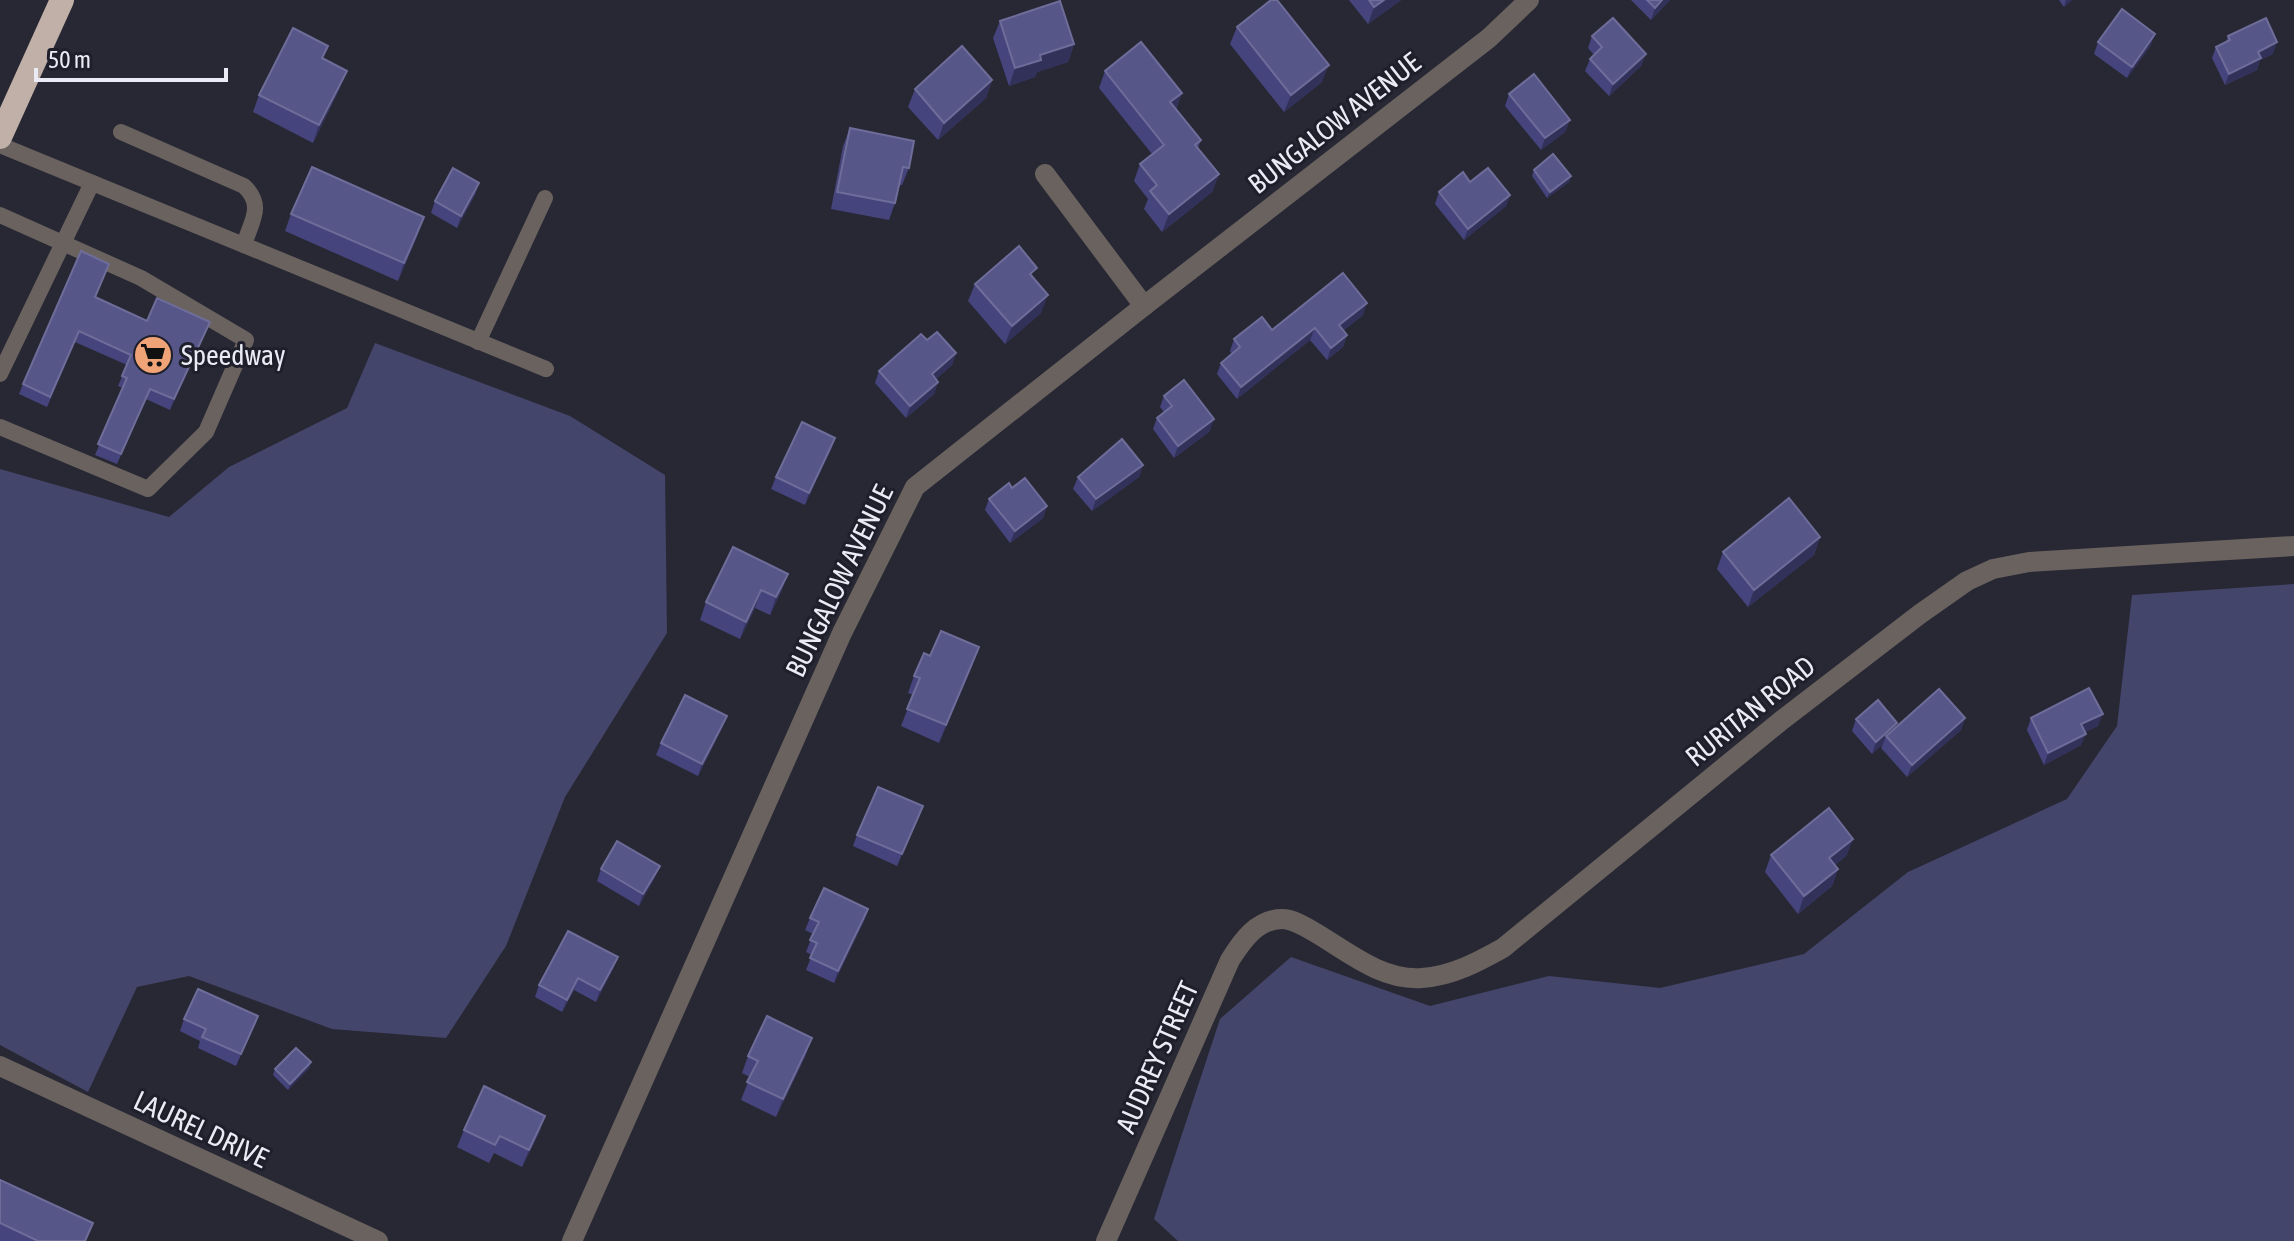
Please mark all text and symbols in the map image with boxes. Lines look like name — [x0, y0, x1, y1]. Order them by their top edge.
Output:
scale bar — [36, 32, 226, 82]
text: 50 m — [48, 46, 91, 73]
street label: BUNGALOW AVENUE — [1242, 46, 1426, 200]
supermarket icon: Speedway — [132, 334, 174, 376]
place label: Speedway — [181, 339, 285, 371]
street label: BUNGALOW AVENUE — [779, 480, 899, 682]
street label: RURITAN ROAD — [1679, 649, 1821, 773]
street label: AUDREY STREET — [1109, 976, 1205, 1138]
street label: LAUREL DRIVE — [129, 1084, 273, 1174]

